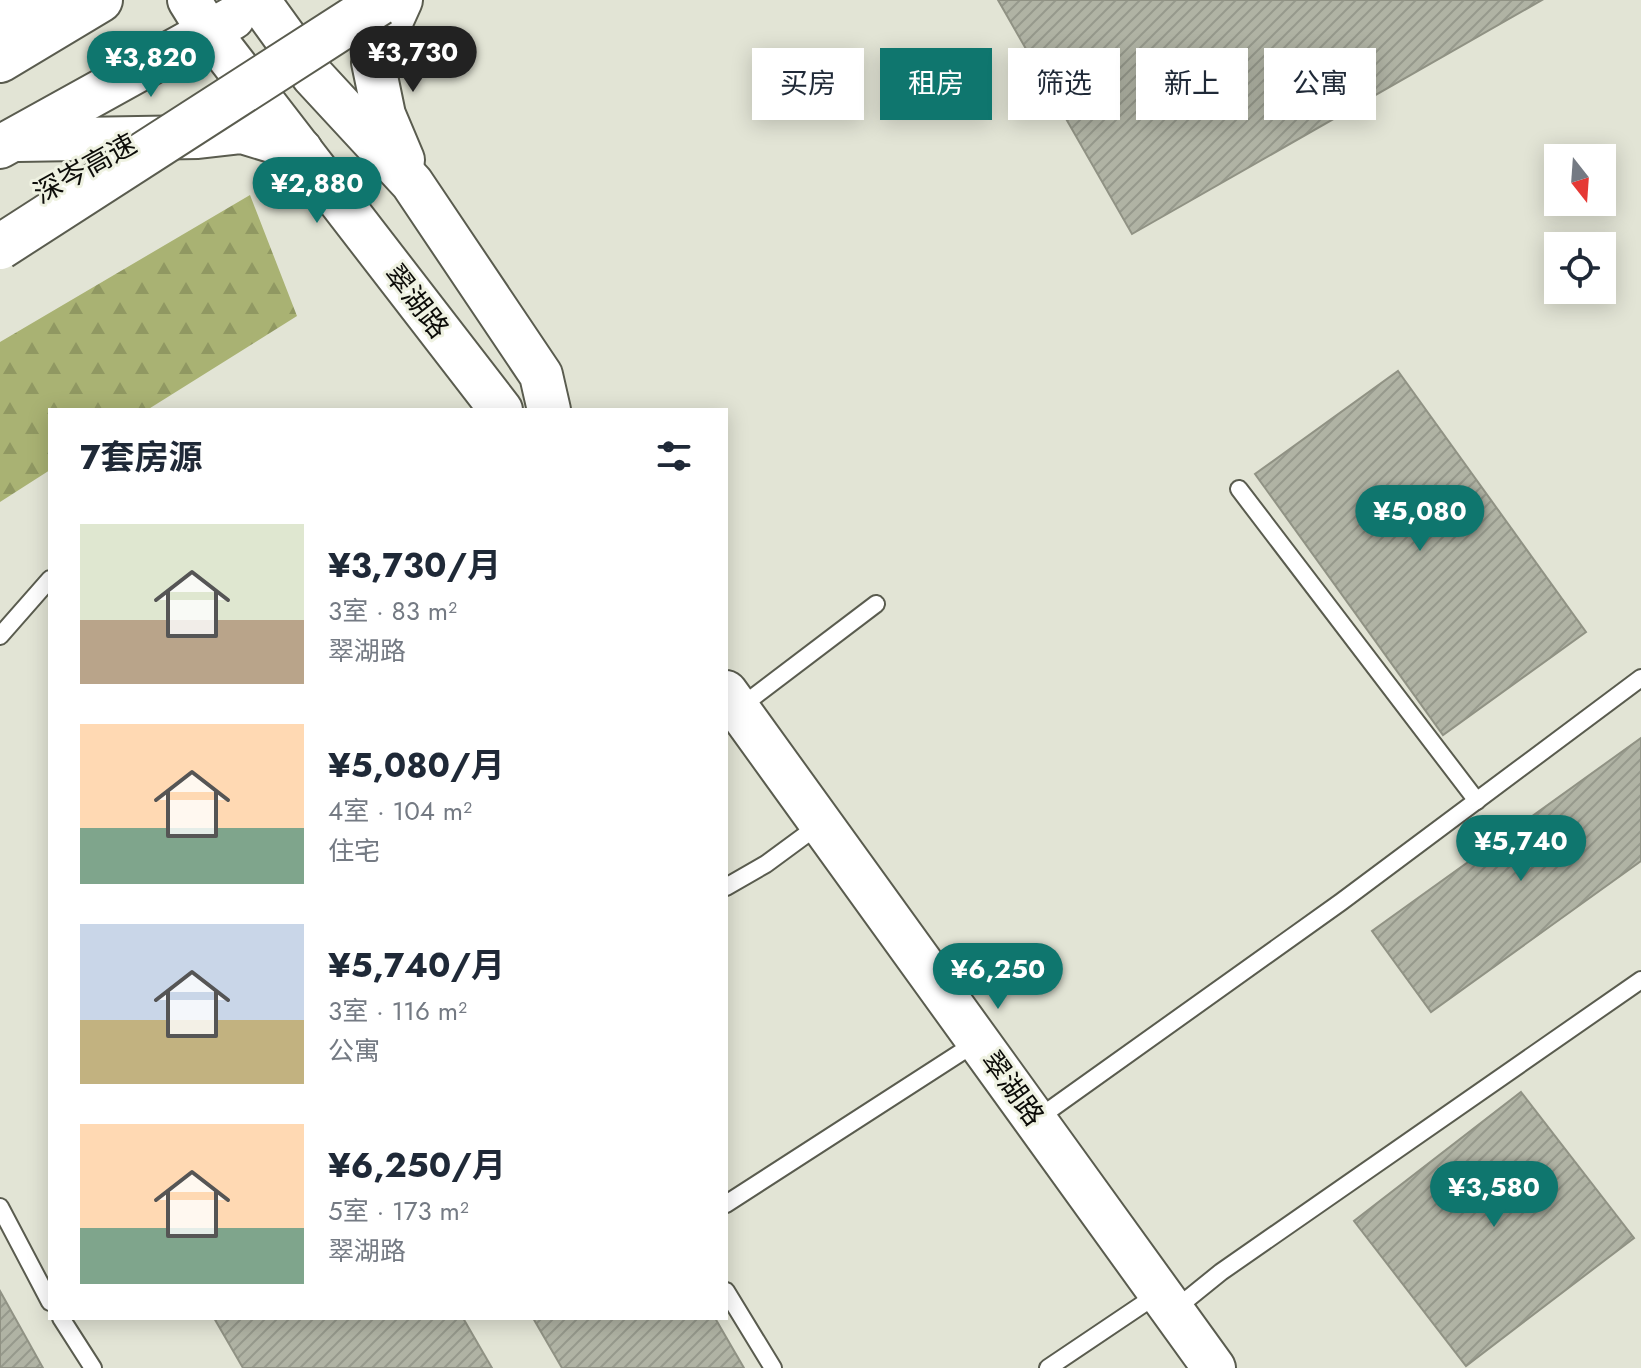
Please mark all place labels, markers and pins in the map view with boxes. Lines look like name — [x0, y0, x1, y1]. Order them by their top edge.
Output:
pin: ¥3,730 — [348, 26, 478, 94]
pin: ¥3,820 — [86, 31, 216, 99]
pin: ¥2,880 — [252, 157, 382, 225]
pin: ¥5,080 — [1355, 485, 1485, 553]
pin: ¥5,740 — [1456, 815, 1586, 883]
pin: ¥6,250 — [933, 943, 1063, 1011]
pin: ¥3,580 — [1429, 1161, 1559, 1229]

